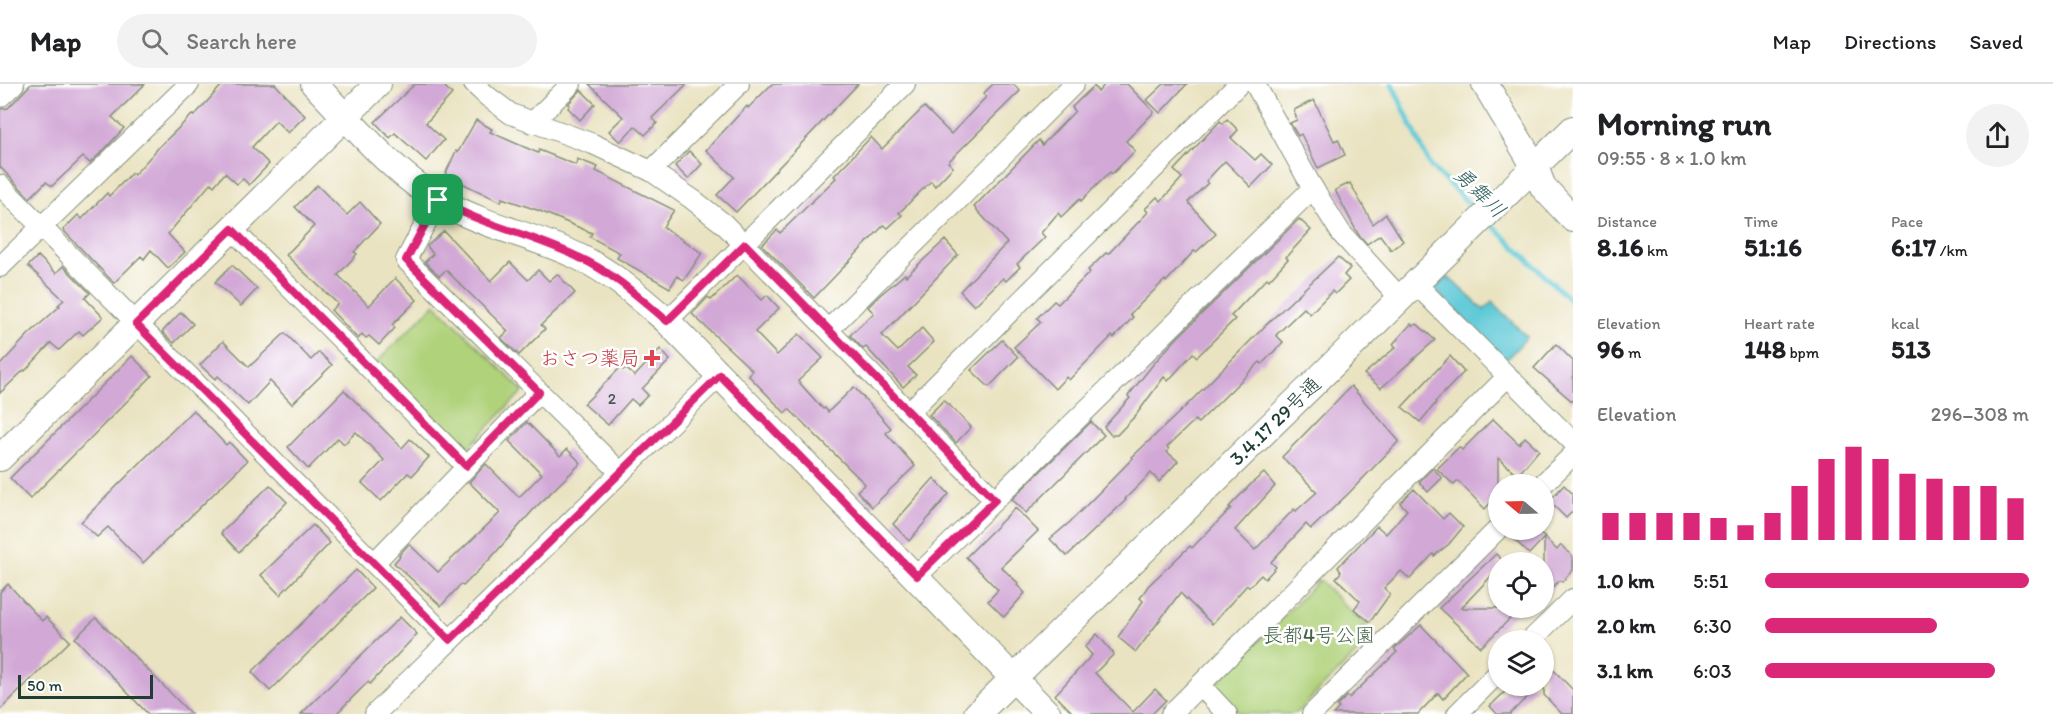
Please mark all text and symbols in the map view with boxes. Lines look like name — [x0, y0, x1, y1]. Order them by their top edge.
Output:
search box — [117, 14, 537, 68]
text: Map — [30, 24, 81, 58]
icon: search — [138, 25, 171, 58]
text: Search here — [186, 28, 297, 55]
text: Map — [1773, 29, 1811, 54]
text: Directions — [1844, 29, 1936, 54]
text: Saved — [1969, 29, 2023, 54]
text: Morning run — [1597, 104, 1772, 143]
button: share — [1966, 104, 2029, 167]
text: 09:55 · 8 × 1.0 km — [1597, 146, 1747, 170]
water label: 勇舞川 — [1449, 161, 1511, 223]
pin — [412, 174, 463, 225]
icon: arrive — [421, 183, 454, 216]
text: Distance — [1597, 212, 1657, 231]
text: Time — [1744, 212, 1778, 231]
text: Pace — [1891, 212, 1923, 231]
text: 8.16 — [1597, 231, 1643, 263]
text: 51:16 — [1744, 231, 1802, 263]
text: 6:17 — [1891, 231, 1936, 263]
text: km — [1643, 241, 1668, 260]
text: /km — [1936, 241, 1968, 260]
text: Elevation — [1597, 314, 1661, 333]
text: Heart rate — [1744, 314, 1815, 333]
text: kcal — [1891, 314, 1919, 333]
text: 96 — [1597, 333, 1624, 365]
text: 148 — [1744, 333, 1786, 365]
text: 513 — [1891, 333, 1931, 365]
text: m — [1624, 343, 1641, 362]
text: bpm — [1786, 343, 1819, 362]
place label: おさつ薬局 — [540, 346, 640, 370]
marker: おさつ薬局 — [645, 351, 659, 365]
street label: 3.4.17 29号通 — [1224, 372, 1326, 470]
house number: 2 — [608, 389, 617, 408]
text: Elevation — [1597, 402, 1676, 426]
text: 296–308 m — [1931, 402, 2029, 426]
north arrow — [1488, 474, 1554, 540]
map controls — [1488, 474, 1554, 696]
button: locate — [1488, 552, 1554, 618]
text: 1.0 km — [1597, 569, 1654, 593]
text: 5:51 — [1693, 569, 1728, 593]
text: 2.0 km — [1597, 614, 1656, 638]
text: 6:30 — [1693, 614, 1732, 638]
park label: 長都4号公園 — [1263, 623, 1375, 647]
button: layers — [1488, 630, 1554, 696]
text: 3.1 km — [1597, 659, 1653, 683]
text: 6:03 — [1693, 659, 1732, 683]
scale bar — [18, 672, 153, 700]
text: 50 m — [27, 676, 62, 695]

